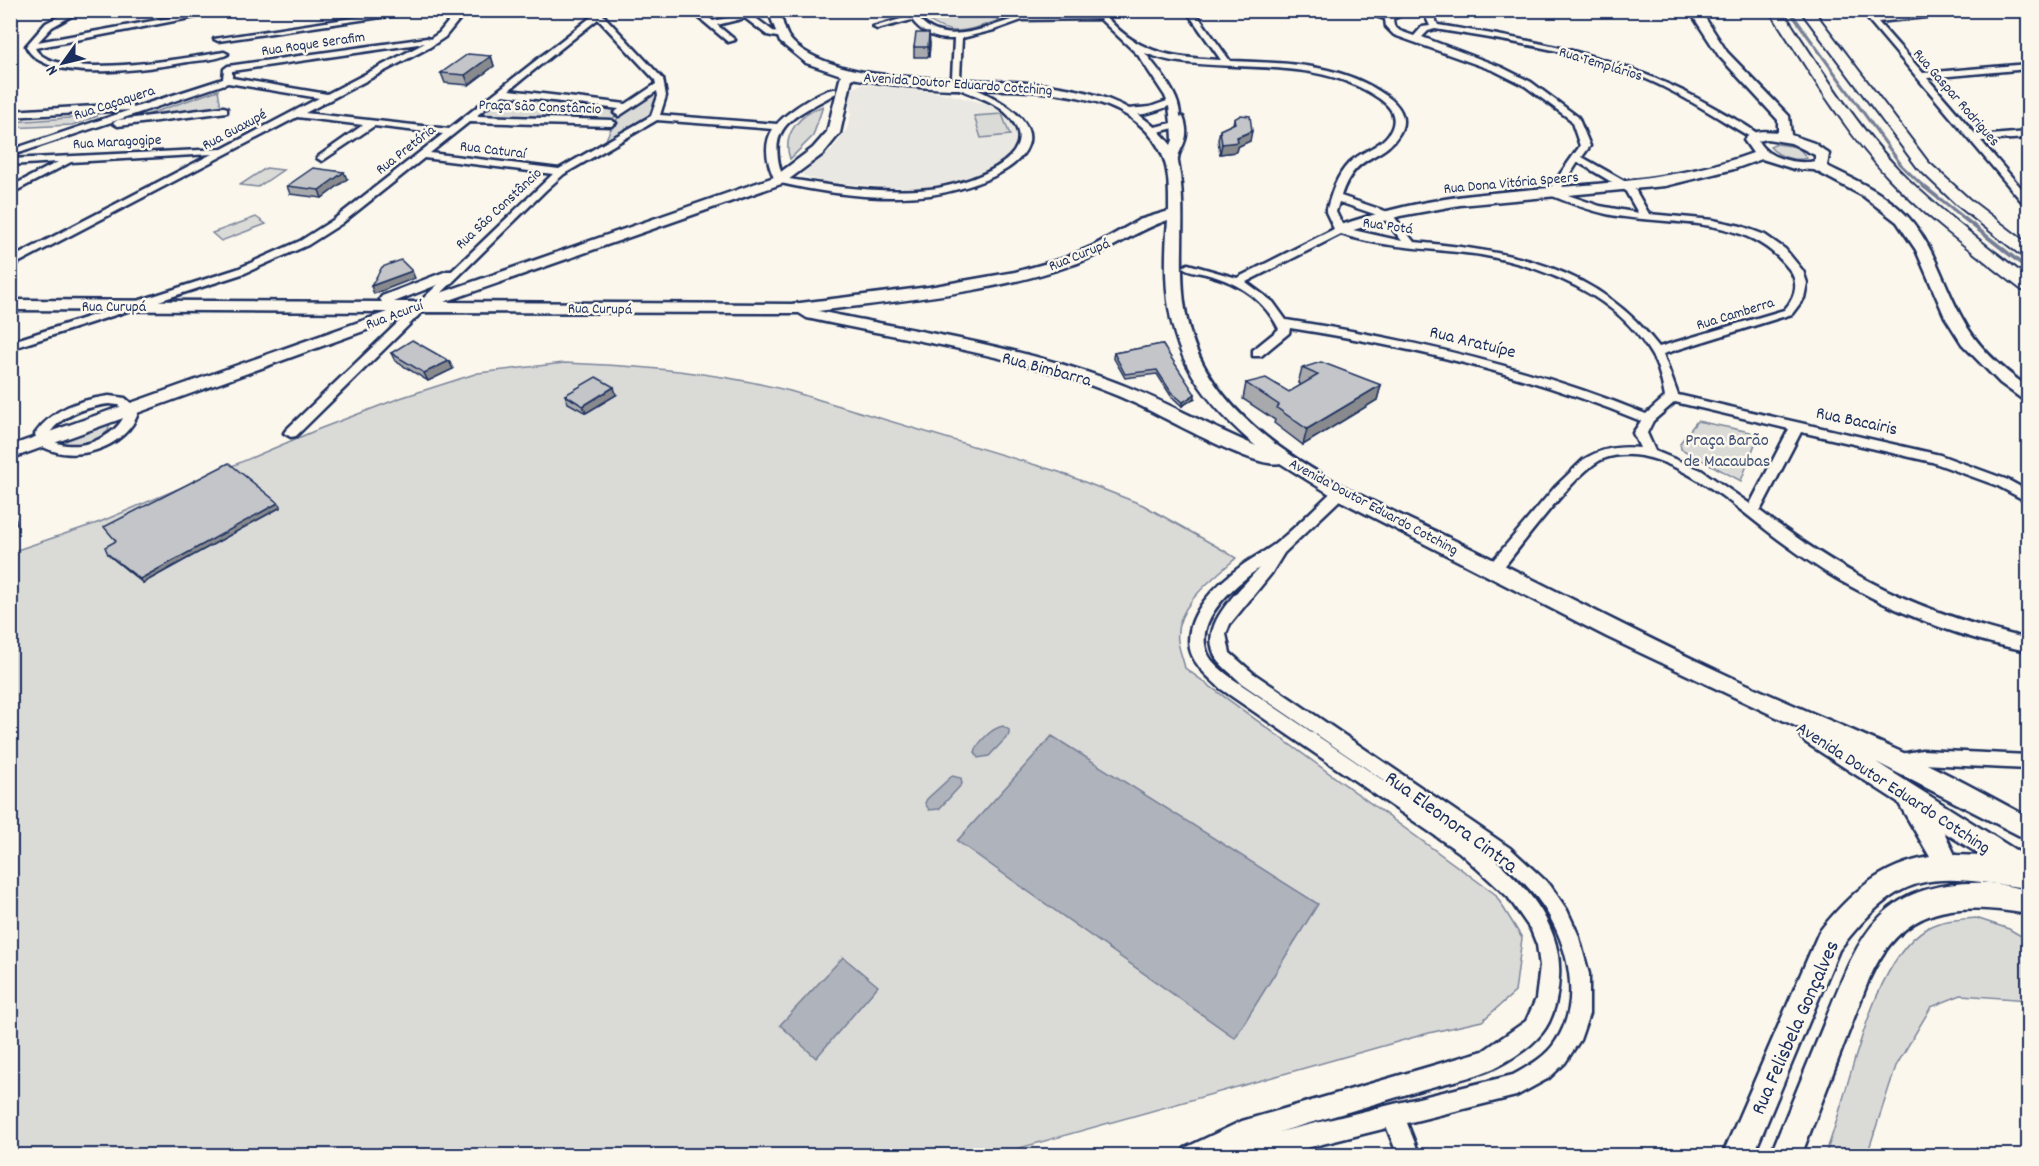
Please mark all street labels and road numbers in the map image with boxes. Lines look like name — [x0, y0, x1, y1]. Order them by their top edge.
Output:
street label: Rua Roque Serafim — [260, 27, 367, 63]
street label: Rua Templários — [1556, 42, 1645, 88]
street label: Rua Gaspar Rodrigues — [1907, 45, 2004, 152]
street label: Avenida Doutor Eduardo Cotching — [863, 67, 1053, 103]
street label: Rua Caçaquera — [71, 80, 159, 127]
street label: Praça São Constâncio — [478, 95, 602, 121]
street label: Rua Guaxupé — [199, 104, 271, 157]
street label: Rua Pretória — [372, 120, 442, 181]
street label: Rua Maragogipe — [72, 130, 162, 156]
street label: Rua Caturaí — [459, 136, 528, 166]
street label: Rua São Constâncio — [451, 163, 548, 255]
street label: Rua Dona Vitória Speers — [1443, 167, 1580, 201]
street label: Rua Potá — [1361, 213, 1415, 241]
street label: Rua Curupá — [1046, 233, 1114, 278]
street label: Rua Camberra — [1694, 292, 1778, 337]
street label: Rua Acuruí — [363, 295, 428, 336]
street label: Rua Curupá — [82, 297, 147, 319]
street label: Rua Curupá — [568, 298, 633, 322]
street label: Rua Aratuípe — [1427, 321, 1518, 366]
street label: Rua Bimbarra — [999, 347, 1094, 394]
street label: Rua Bacairis — [1813, 402, 1899, 443]
street label: Avenida Doutor Eduardo Cotching — [1284, 454, 1462, 562]
street label: Avenida Doutor Eduardo Cotching — [1791, 717, 1995, 861]
street label: Rua Eleonora Cintra — [1378, 765, 1524, 883]
street label: Rua Felisbela Gonçalves — [1745, 936, 1849, 1120]

